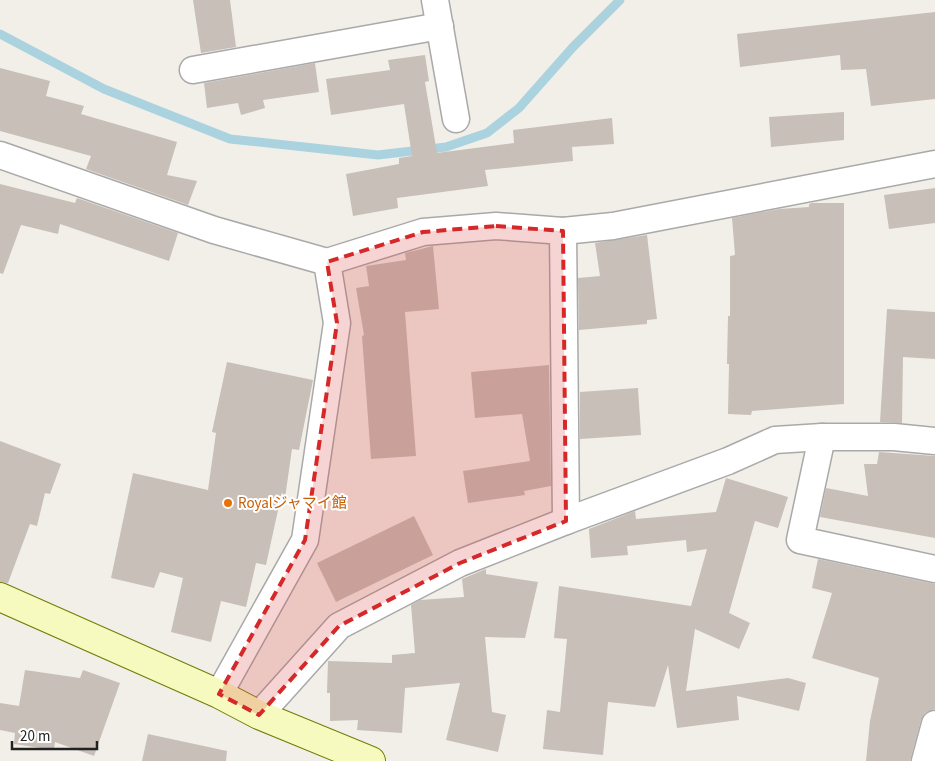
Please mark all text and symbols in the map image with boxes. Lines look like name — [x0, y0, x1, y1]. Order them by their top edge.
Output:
place label: Royalジャマイ館 — [238, 493, 347, 514]
marker: Royalジャマイ館 — [222, 497, 234, 509]
scale bar — [12, 718, 98, 750]
text: 20 m — [20, 726, 50, 747]

